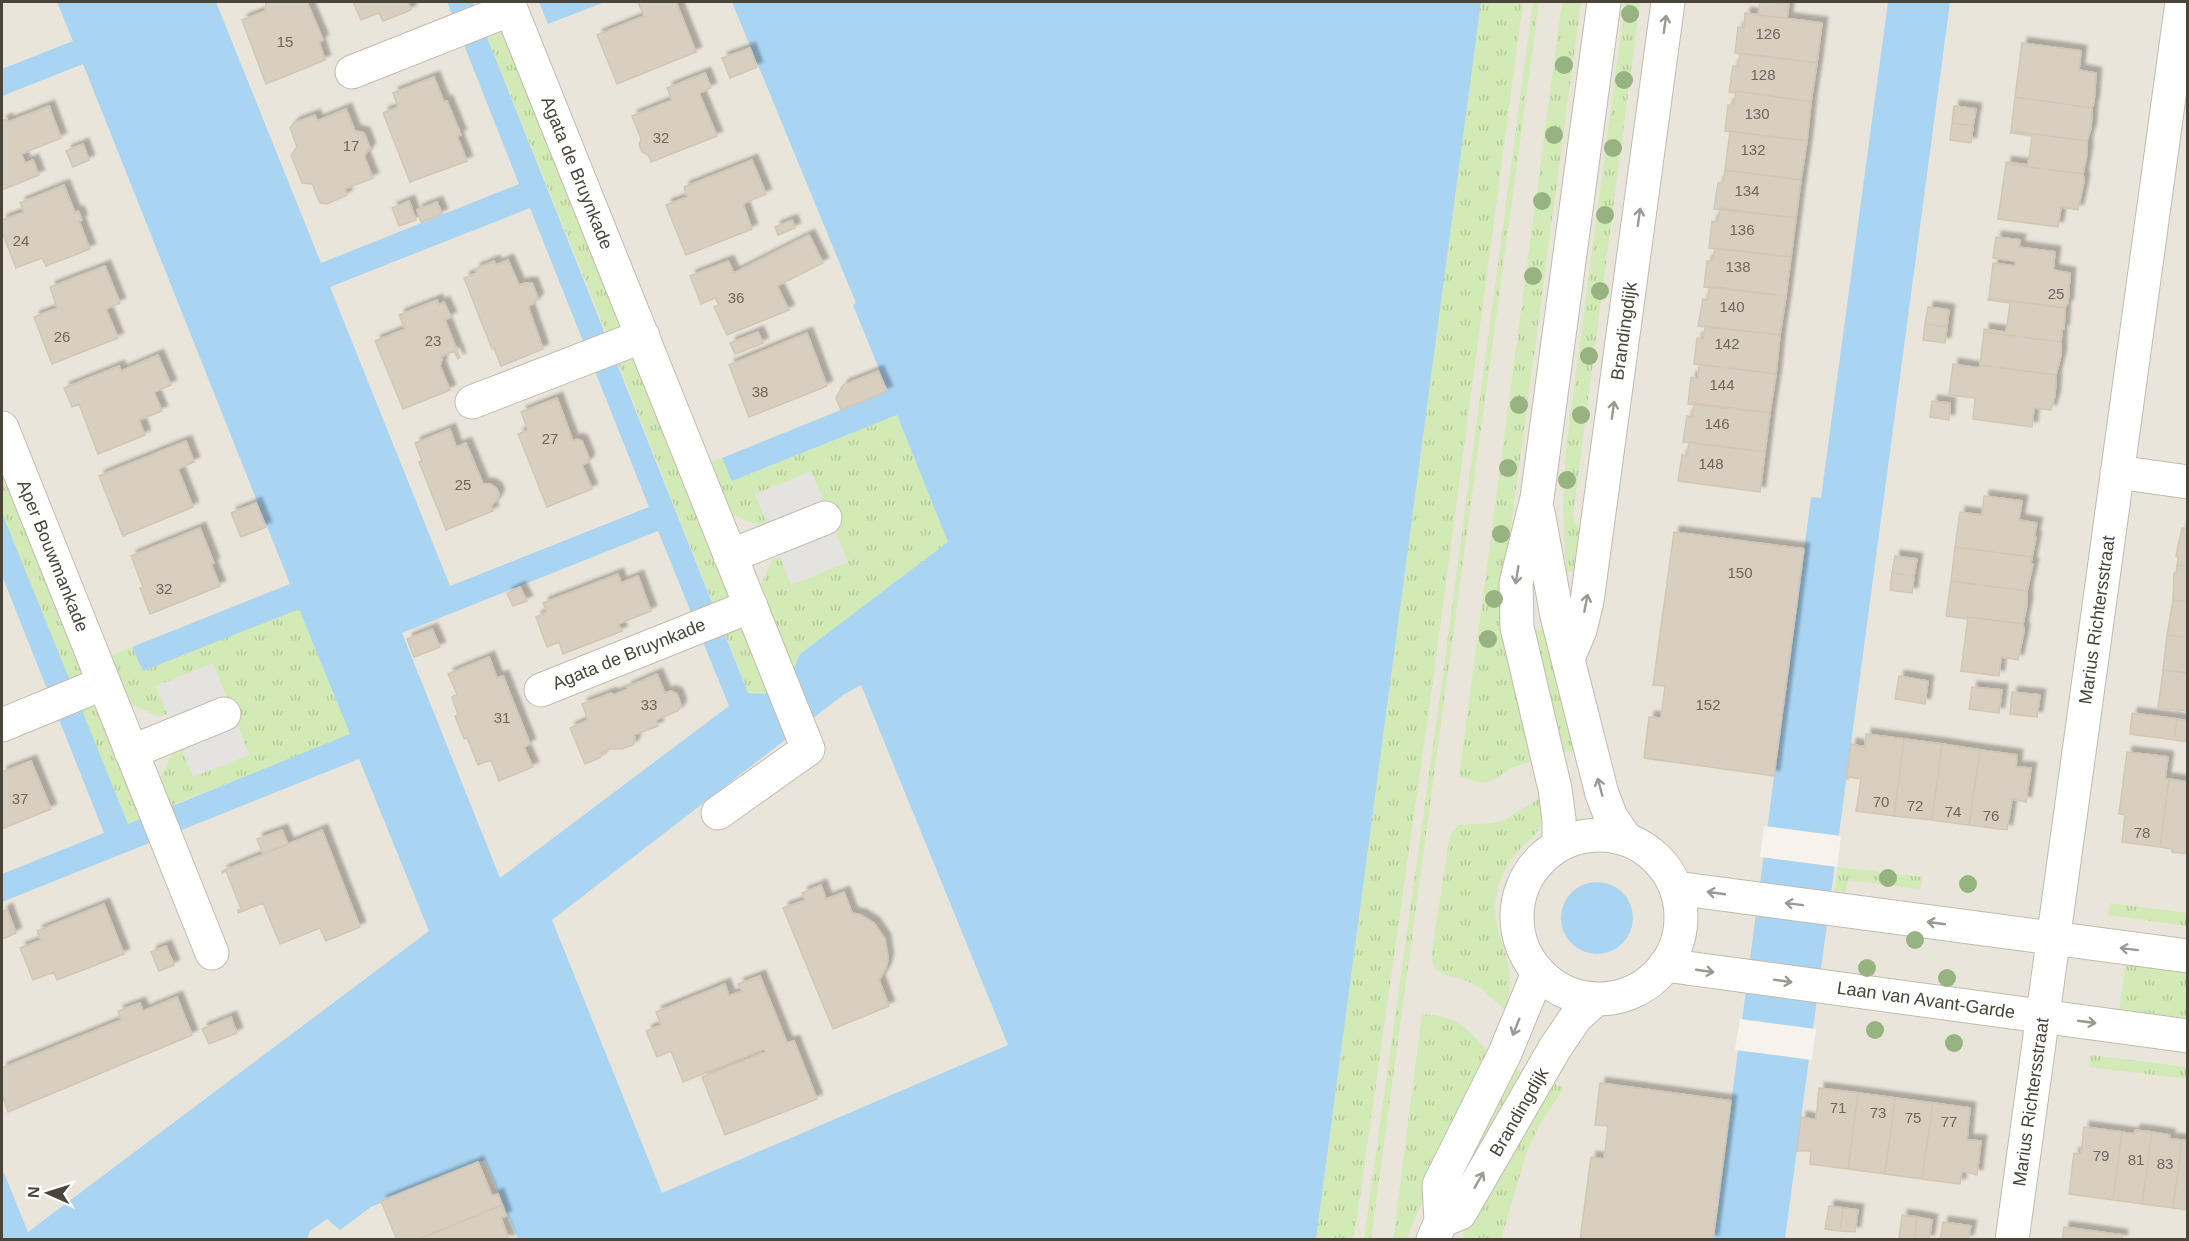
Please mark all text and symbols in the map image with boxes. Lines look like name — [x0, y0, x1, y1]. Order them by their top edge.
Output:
one-way arrow — [1660, 14, 1671, 34]
house number: 126 — [1755, 25, 1781, 42]
house number: 15 — [277, 33, 293, 50]
house number: 128 — [1750, 66, 1776, 83]
street label: Agata de Bruynkade — [537, 94, 617, 252]
house number: 130 — [1744, 105, 1770, 122]
house number: 32 — [653, 129, 669, 146]
house number: 17 — [343, 137, 359, 154]
house number: 132 — [1740, 141, 1766, 158]
house number: 134 — [1734, 182, 1760, 199]
one-way arrow — [1634, 207, 1645, 227]
house number: 136 — [1729, 221, 1755, 238]
house number: 24 — [13, 232, 29, 249]
house number: 138 — [1725, 258, 1751, 275]
street label: Brandingdijk — [1607, 280, 1641, 381]
house number: 25 — [2048, 285, 2064, 302]
house number: 36 — [728, 289, 744, 306]
house number: 140 — [1719, 298, 1745, 315]
house number: 26 — [54, 328, 70, 345]
house number: 23 — [425, 332, 441, 349]
house number: 142 — [1714, 335, 1740, 352]
house number: 144 — [1709, 376, 1735, 393]
house number: 38 — [752, 383, 768, 400]
one-way arrow — [1608, 401, 1619, 420]
house number: 146 — [1704, 415, 1730, 432]
house number: 27 — [542, 430, 558, 447]
house number: 148 — [1698, 455, 1724, 472]
house number: 25 — [455, 476, 471, 493]
street label: Aper Bouwmankade — [13, 477, 93, 635]
street label: Marius Richtersstraat — [2075, 534, 2119, 706]
house number: 150 — [1727, 564, 1753, 581]
one-way arrow — [1511, 565, 1522, 585]
house number: 32 — [156, 580, 172, 597]
one-way arrow — [1581, 594, 1593, 613]
street label: Agata de Bruynkade — [550, 614, 708, 694]
house number: 33 — [641, 696, 657, 713]
house number: 152 — [1695, 696, 1721, 713]
house number: 31 — [494, 709, 510, 726]
one-way arrow — [1594, 778, 1605, 797]
house number: 37 — [12, 790, 28, 807]
house number: 70 — [1873, 793, 1889, 810]
house number: 72 — [1907, 797, 1923, 814]
house number: 74 — [1945, 803, 1961, 820]
house number: 76 — [1983, 807, 1999, 824]
house number: 78 — [2134, 824, 2150, 841]
one-way arrow — [1706, 888, 1726, 899]
one-way arrow — [1784, 898, 1804, 909]
one-way arrow — [1927, 918, 1947, 929]
one-way arrow — [2120, 943, 2140, 954]
one-way arrow — [1695, 965, 1715, 976]
one-way arrow — [1773, 976, 1792, 987]
street label: Laan van Avant-Garde — [1836, 978, 2016, 1022]
street label: Marius Richtersstraat — [2009, 1016, 2053, 1188]
one-way arrow — [2076, 1016, 2096, 1027]
one-way arrow — [1510, 1017, 1521, 1036]
street label: Brandingdijk — [1486, 1063, 1553, 1160]
house number: 71 — [1830, 1099, 1846, 1116]
house number: 73 — [1870, 1104, 1886, 1121]
house number: 75 — [1905, 1109, 1921, 1126]
house number: 77 — [1941, 1113, 1957, 1130]
house number: 79 — [2093, 1147, 2109, 1164]
house number: 81 — [2128, 1151, 2144, 1168]
house number: 83 — [2157, 1155, 2173, 1172]
north arrow — [18, 1163, 78, 1223]
one-way arrow — [1473, 1172, 1485, 1189]
text: N — [25, 1186, 42, 1198]

